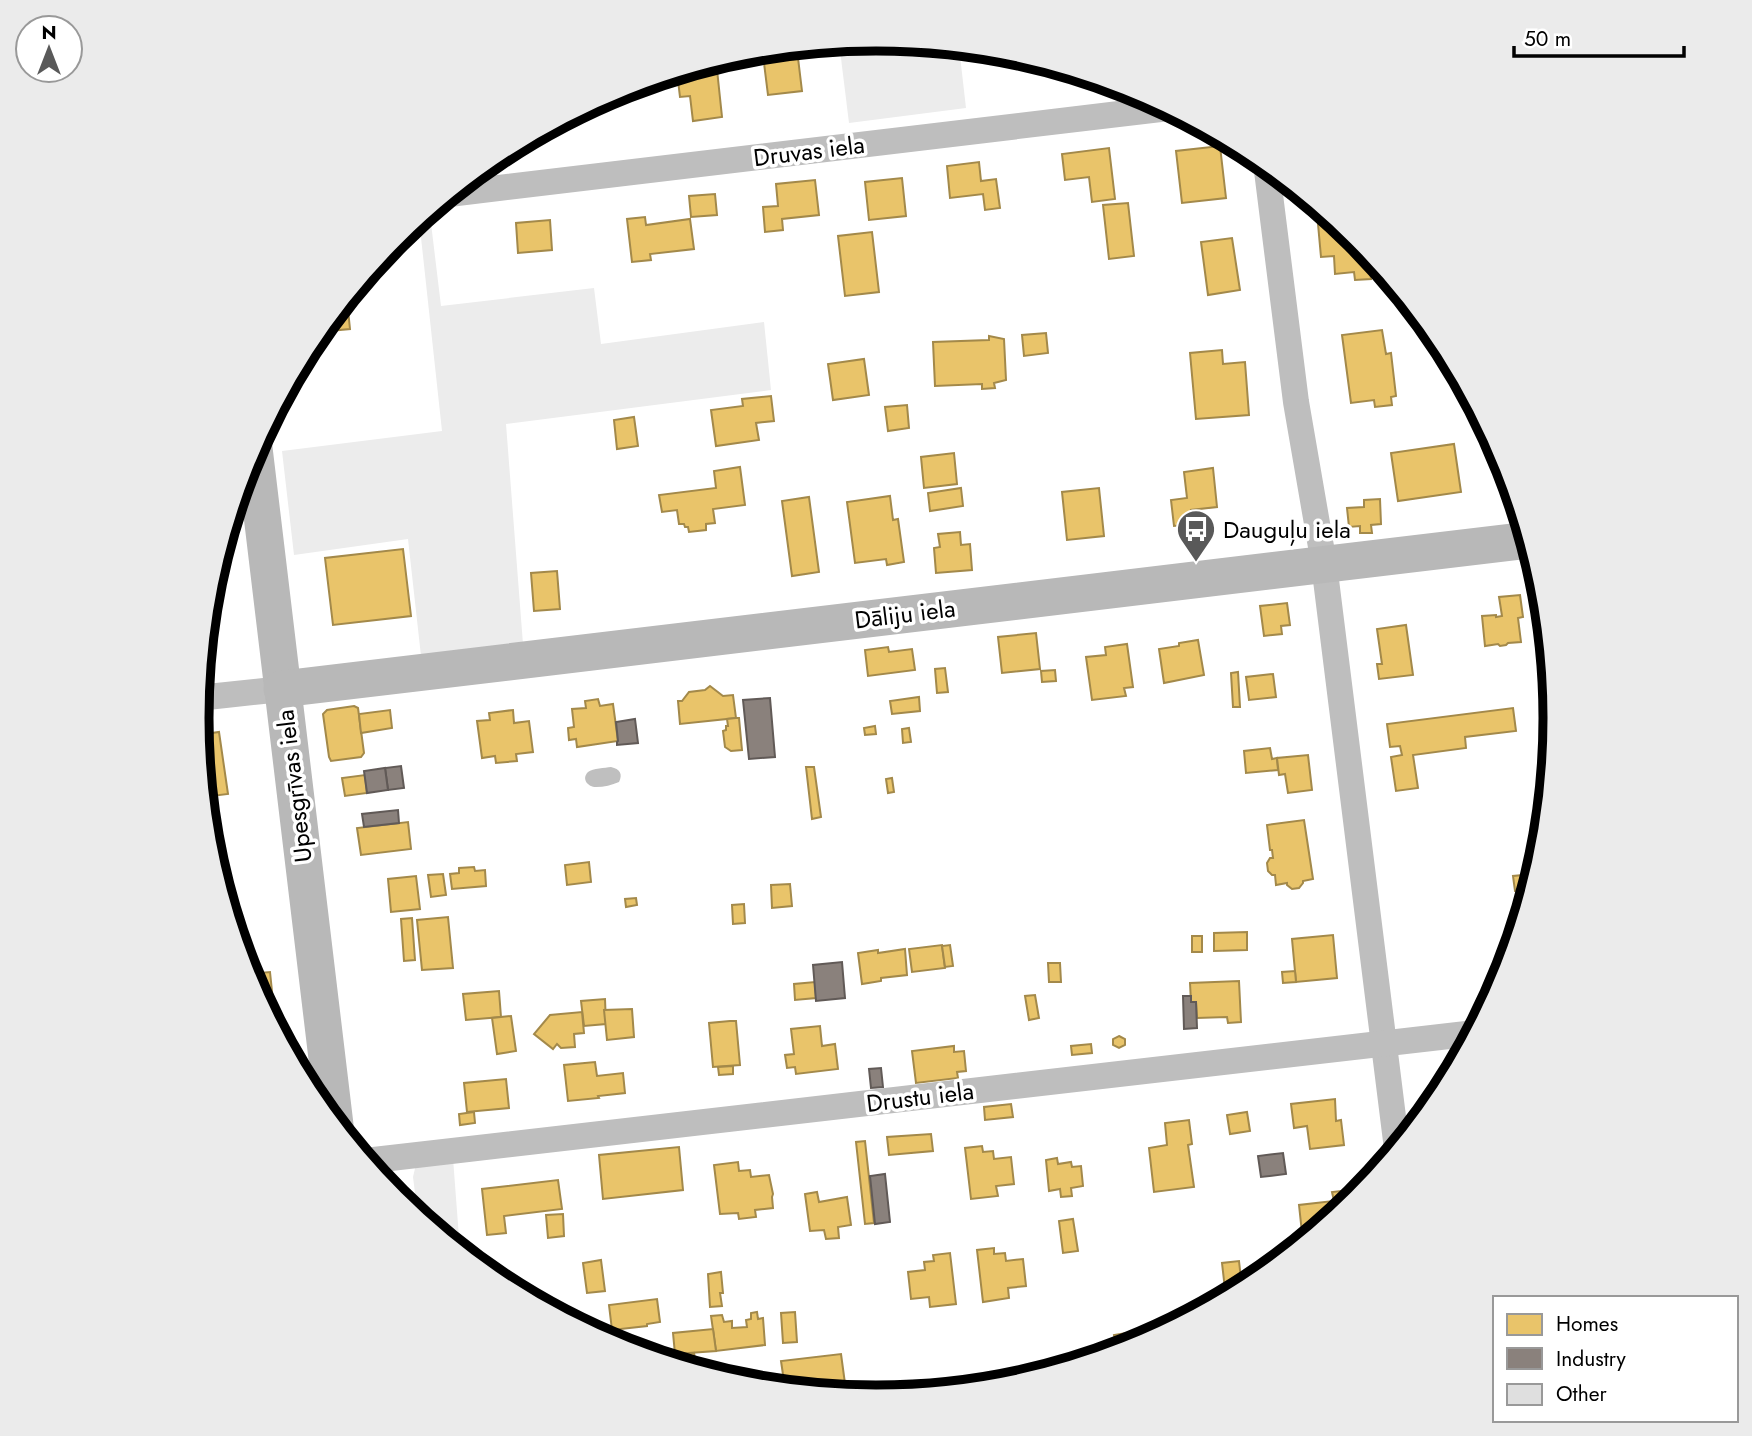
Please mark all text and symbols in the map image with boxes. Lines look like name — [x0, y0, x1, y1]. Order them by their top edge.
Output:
north arrow — [14, 14, 84, 84]
scale bar — [1514, 14, 1684, 58]
text: N — [41, 19, 57, 46]
text: 50 m — [1524, 24, 1571, 54]
street label: Druvas iela — [751, 127, 867, 175]
bus stop icon: Dauguļu iela — [1175, 508, 1217, 563]
place label: Dauguļu iela — [1223, 512, 1351, 547]
street label: Dāliju iela — [853, 590, 957, 638]
street label: Upesgrīvas iela — [267, 708, 321, 864]
street label: Drustu iela — [864, 1073, 976, 1121]
legend — [1493, 1296, 1738, 1422]
text: Homes — [1556, 1309, 1618, 1339]
text: Industry — [1556, 1344, 1627, 1374]
text: Other — [1556, 1379, 1607, 1409]

